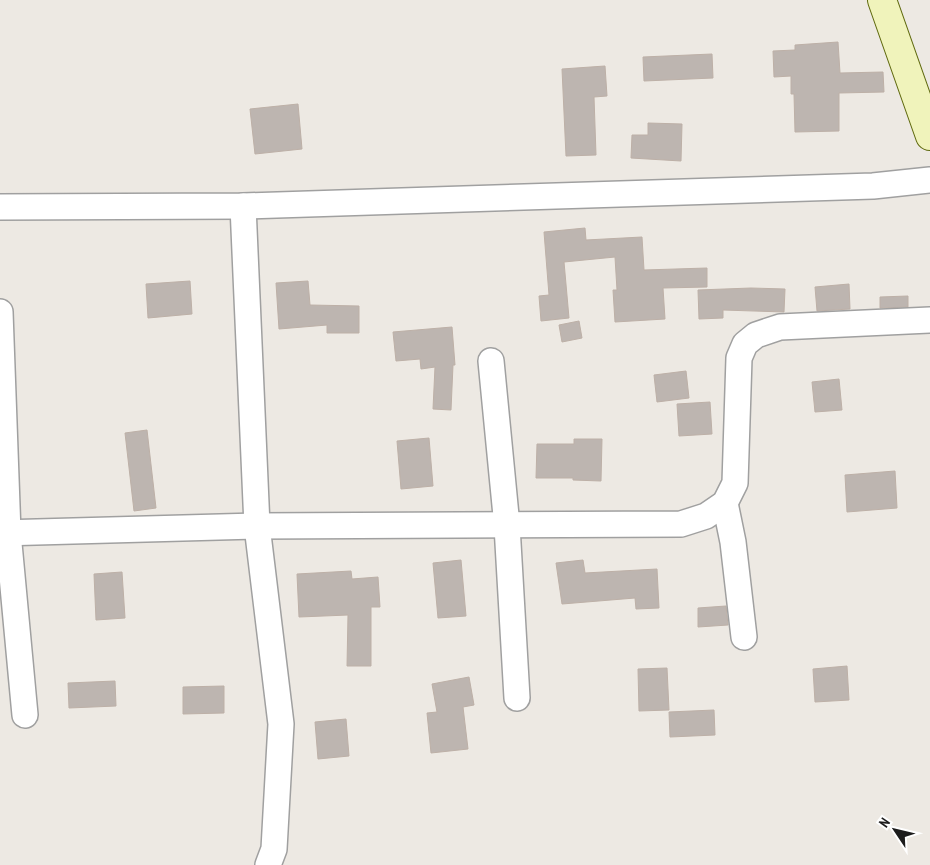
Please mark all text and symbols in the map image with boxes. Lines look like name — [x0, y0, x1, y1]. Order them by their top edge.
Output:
north arrow — [870, 805, 920, 855]
text: N — [875, 814, 894, 831]

